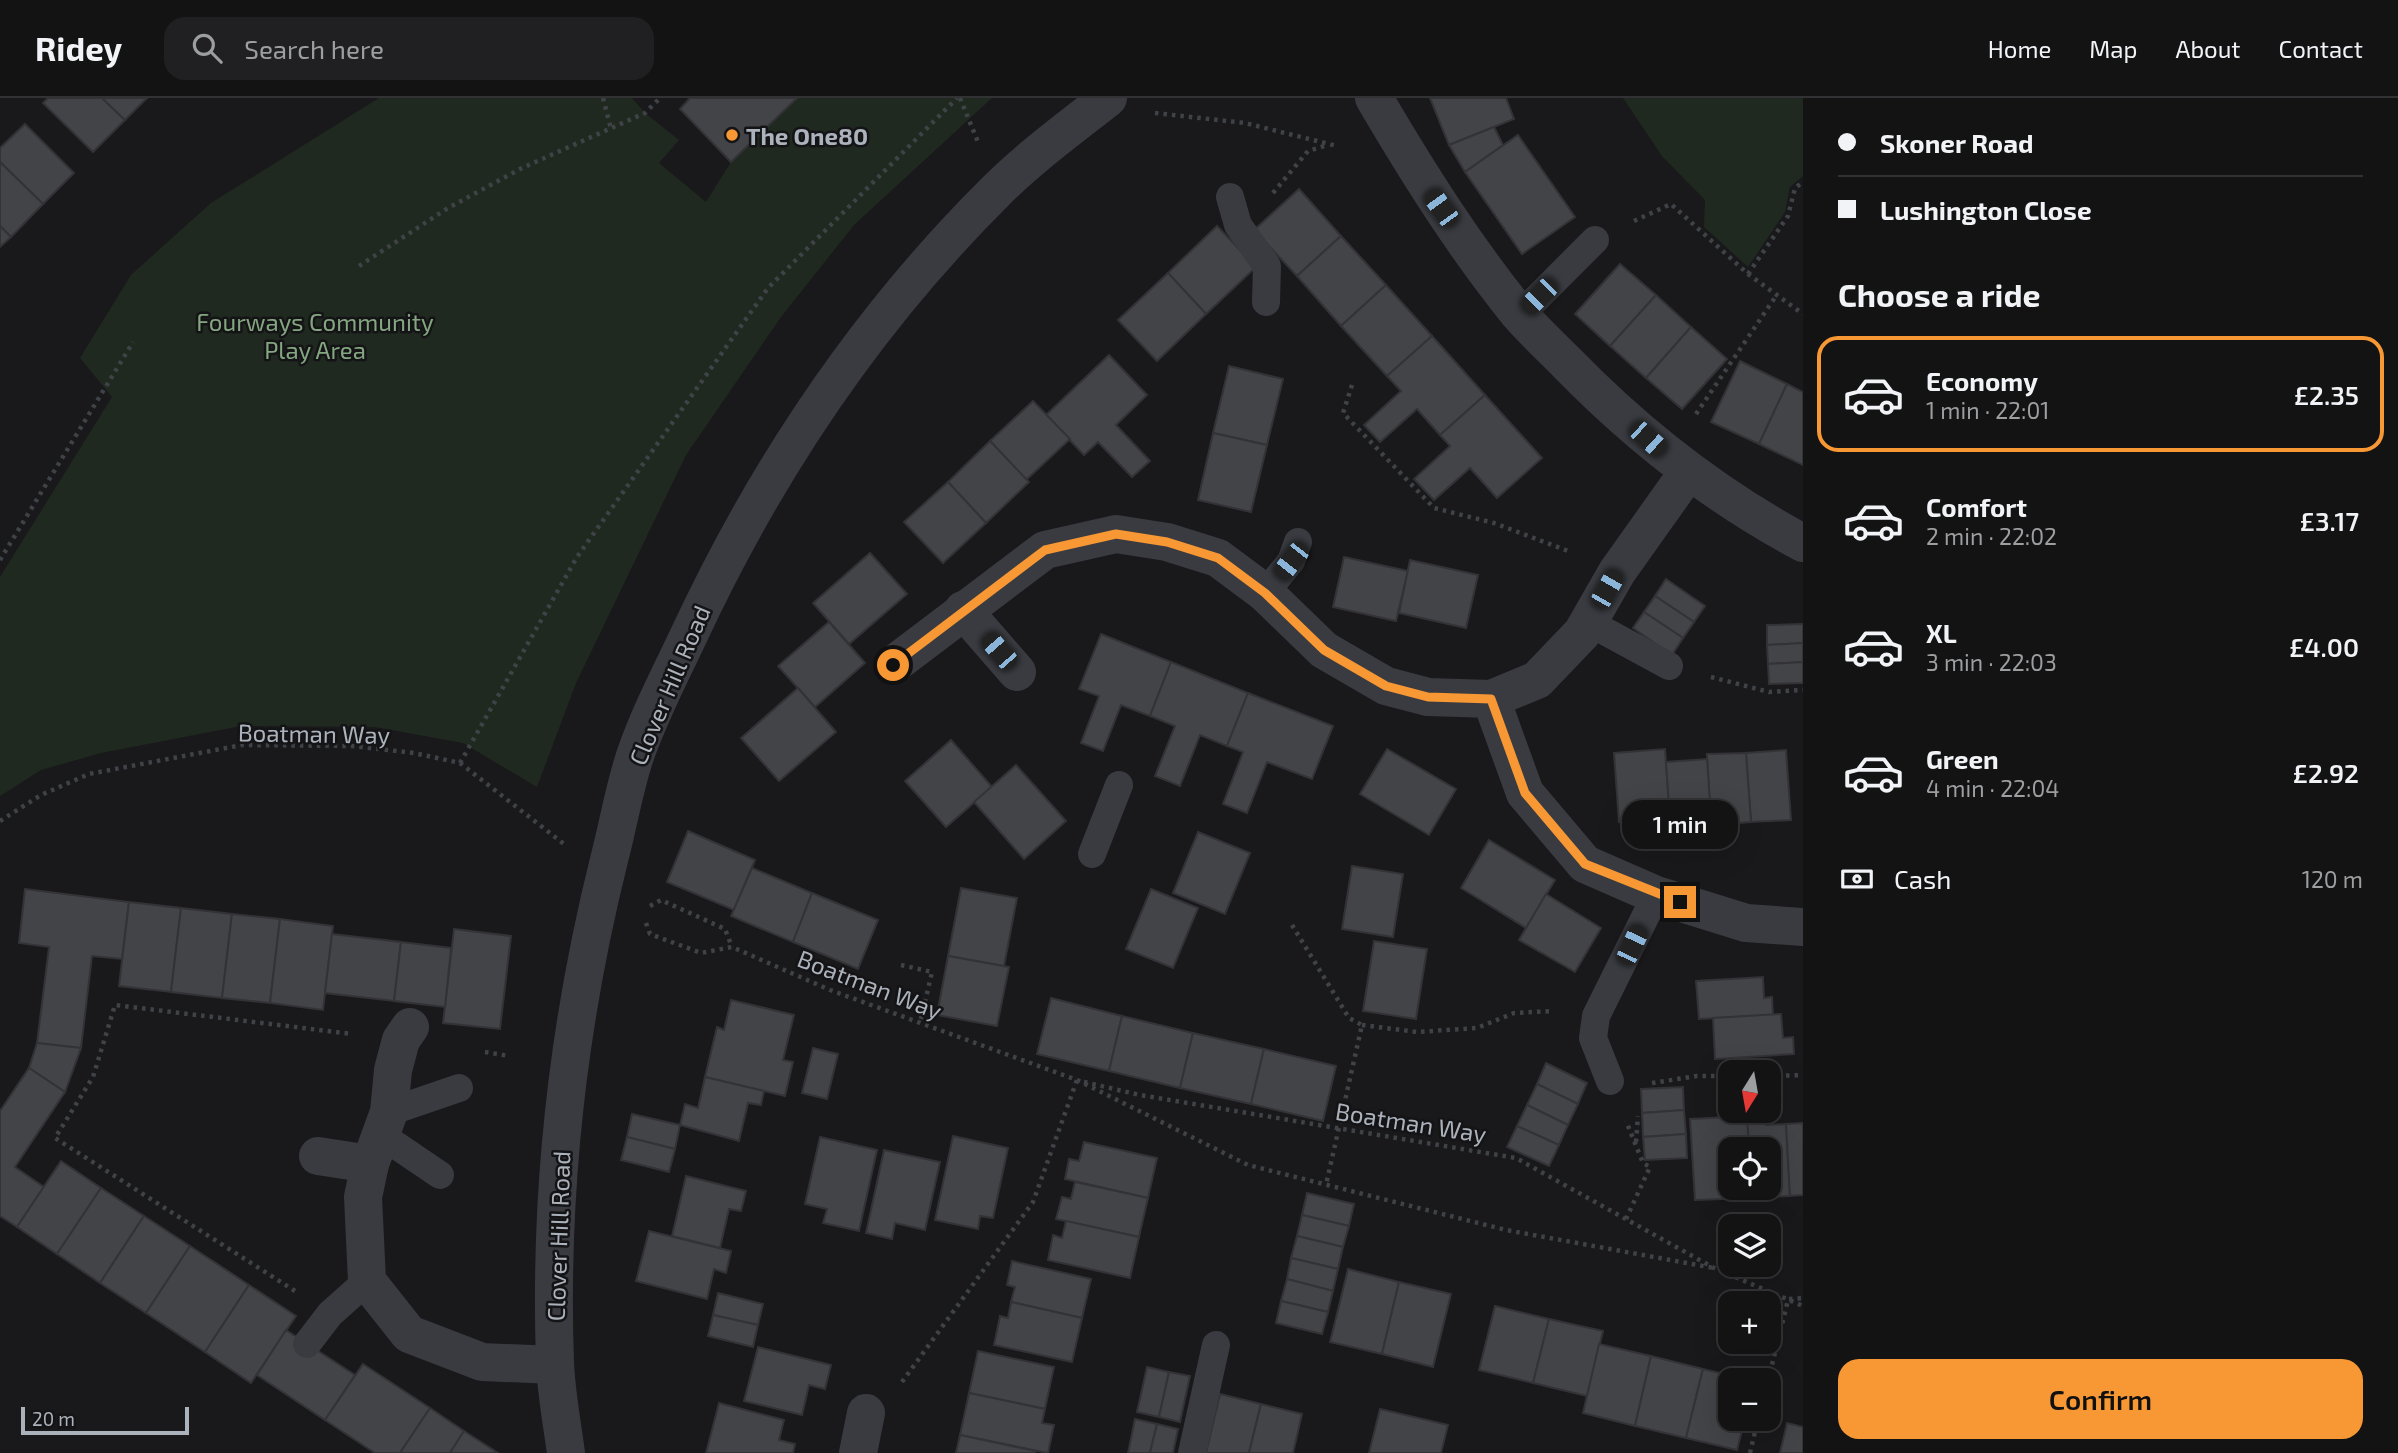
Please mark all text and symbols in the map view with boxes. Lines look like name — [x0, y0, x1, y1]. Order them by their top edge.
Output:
search box — [164, 17, 654, 80]
text: Ridey — [35, 28, 122, 68]
icon: search — [188, 29, 226, 67]
text: Search here — [244, 33, 384, 64]
text: Home — [1988, 34, 2051, 63]
text: Map — [2089, 34, 2137, 63]
text: About — [2175, 34, 2241, 63]
text: Contact — [2279, 34, 2363, 63]
place label: The One80 — [746, 121, 868, 150]
marker: The One80 — [724, 127, 740, 143]
text: Skoner Road — [1880, 127, 2034, 158]
car — [1421, 185, 1462, 231]
text: Lushington Close — [1880, 194, 2092, 225]
car — [1517, 274, 1562, 318]
text: Choose a ride — [1838, 275, 2041, 313]
park label: Fourways Community Play Area — [196, 307, 434, 364]
icon: car — [1842, 363, 1905, 426]
text: Economy — [1926, 365, 2038, 396]
text: £2.35 — [2294, 379, 2359, 410]
text: 1 min · 22:01 — [1926, 396, 2050, 424]
car — [1626, 417, 1671, 461]
icon: car — [1842, 489, 1905, 552]
text: Comfort — [1926, 491, 2027, 522]
text: £3.17 — [2300, 505, 2359, 536]
text: 2 min · 22:02 — [1926, 522, 2057, 550]
car — [1270, 538, 1313, 584]
car — [1588, 566, 1627, 612]
street label: Clover Hill Road — [622, 601, 716, 769]
icon: car — [1842, 615, 1905, 678]
text: XL — [1926, 617, 1957, 648]
car — [978, 628, 1021, 674]
text: £4.00 — [2289, 631, 2359, 662]
text: 3 min · 22:03 — [1926, 648, 2057, 676]
route start — [877, 649, 909, 681]
street label: Boatman Way — [238, 717, 391, 749]
icon: car — [1842, 741, 1905, 804]
text: Green — [1926, 743, 1999, 774]
text: £2.92 — [2293, 757, 2359, 788]
text: 4 min · 22:04 — [1926, 774, 2059, 802]
callout: 1 min — [1622, 800, 1738, 850]
text: 1 min — [1653, 810, 1707, 838]
icon: cash — [1838, 860, 1876, 898]
text: Cash — [1894, 863, 1951, 894]
text: 120 m — [2302, 865, 2363, 893]
route end — [1664, 886, 1696, 918]
car — [1614, 922, 1651, 968]
street label: Boatman Way — [794, 943, 947, 1025]
north arrow — [1718, 1060, 1782, 1124]
map controls — [1718, 1060, 1781, 1431]
street label: Boatman Way — [1333, 1096, 1489, 1148]
button: locate — [1718, 1137, 1781, 1200]
street label: Clover Hill Road — [541, 1150, 575, 1322]
button: layers — [1718, 1214, 1781, 1277]
button: + — [1718, 1291, 1781, 1354]
button: Confirm — [1838, 1359, 2363, 1439]
button: − — [1718, 1368, 1781, 1431]
scale bar — [21, 1404, 189, 1436]
text: 20 m — [32, 1407, 75, 1430]

